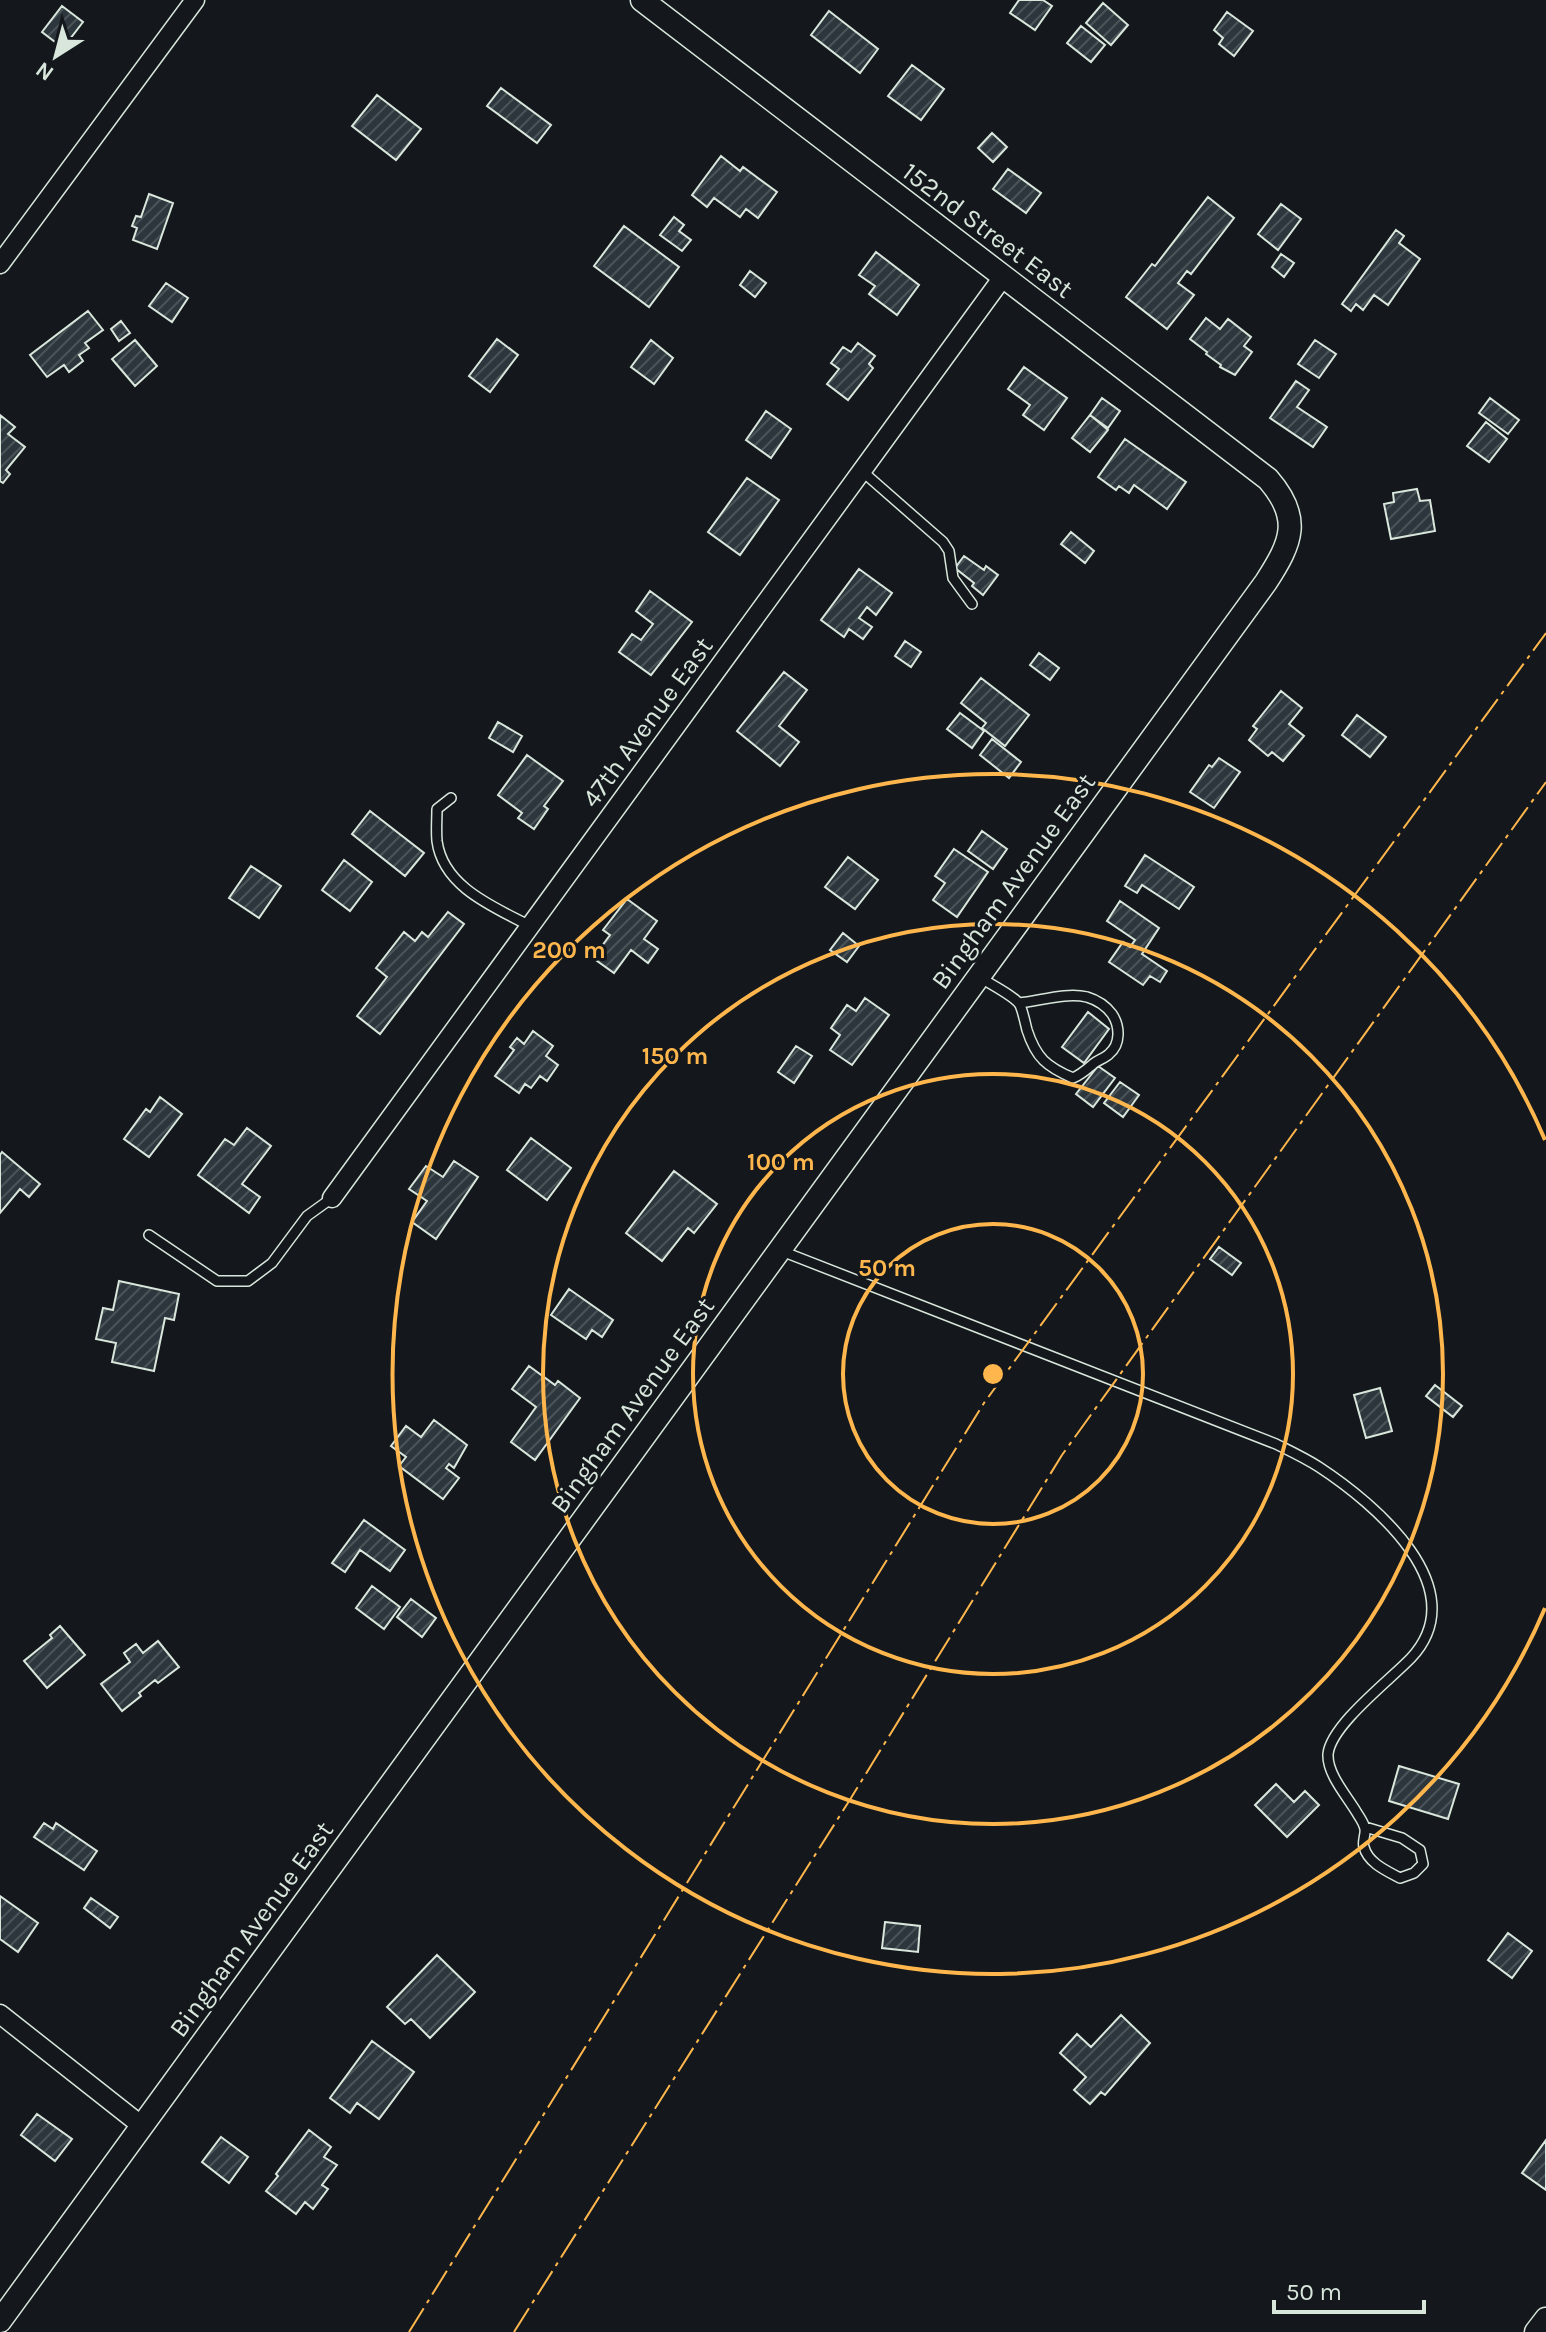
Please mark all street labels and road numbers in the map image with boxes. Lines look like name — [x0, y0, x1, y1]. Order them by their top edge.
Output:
street label: 152nd Street East — [896, 156, 1079, 305]
street label: 47th Avenue East — [575, 631, 720, 813]
street label: Bingham Avenue East — [925, 767, 1102, 995]
street label: Bingham Avenue East — [544, 1291, 721, 1519]
street label: Bingham Avenue East — [163, 1815, 340, 2043]

